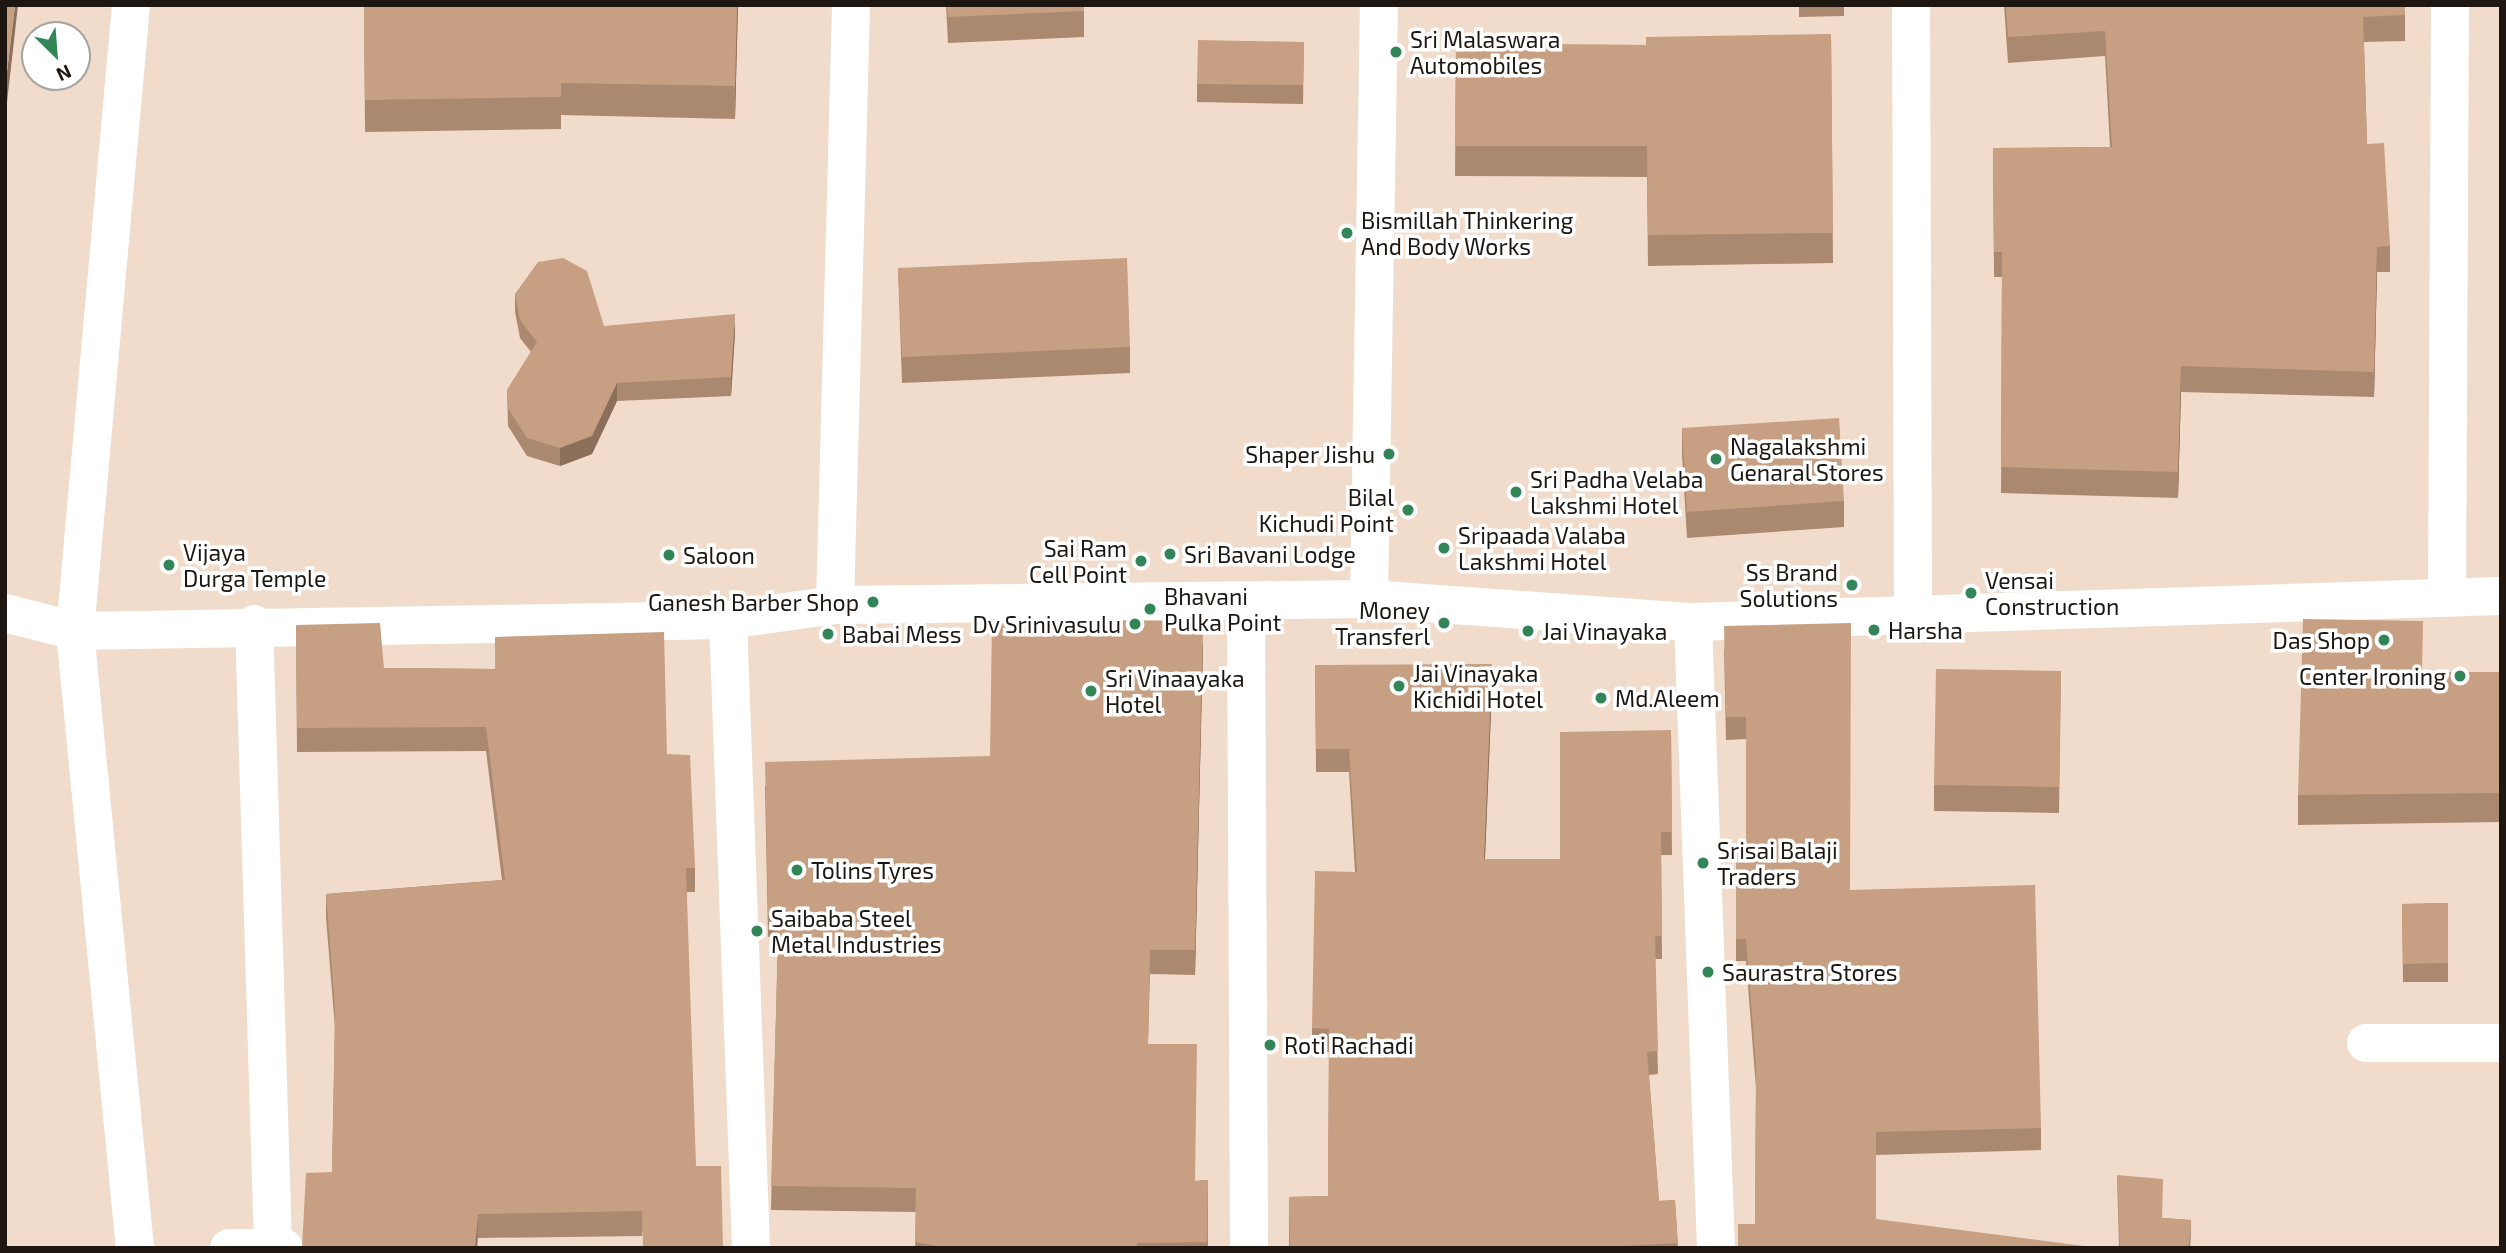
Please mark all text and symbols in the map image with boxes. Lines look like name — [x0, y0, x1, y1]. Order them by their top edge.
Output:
north arrow — [21, 21, 91, 91]
place label: Sri Malaswara Automobiles — [1410, 25, 1560, 79]
marker: Sri Malaswara Automobiles — [1388, 44, 1404, 60]
text: N — [53, 60, 75, 87]
place label: Bismillah Thinkering And Body Works — [1361, 206, 1574, 260]
marker: Bismillah Thinkering And Body Works — [1339, 225, 1355, 241]
place label: Nagalakshmi Genaral Stores — [1730, 432, 1884, 486]
place label: Shaper Jishu — [1244, 440, 1375, 468]
marker: Shaper Jishu — [1381, 446, 1397, 462]
marker: Nagalakshmi Genaral Stores — [1708, 451, 1724, 467]
place label: Sri Padha Velaba Lakshmi Hotel — [1530, 465, 1704, 519]
place label: Bilal Kichudi Point — [1259, 483, 1394, 537]
marker: Sri Padha Velaba Lakshmi Hotel — [1508, 484, 1524, 500]
marker: Bilal Kichudi Point — [1400, 502, 1416, 518]
place label: Sripaada Valaba Lakshmi Hotel — [1458, 521, 1627, 575]
place label: Sai Ram Cell Point — [1028, 534, 1127, 588]
place label: Vijaya Durga Temple — [183, 538, 327, 592]
place label: Sri Bavani Lodge — [1184, 540, 1356, 568]
marker: Sripaada Valaba Lakshmi Hotel — [1436, 540, 1452, 556]
place label: Saloon — [683, 541, 755, 569]
marker: Sri Bavani Lodge — [1162, 546, 1178, 562]
marker: Saloon — [661, 547, 677, 563]
marker: Sai Ram Cell Point — [1133, 553, 1149, 569]
marker: Vijaya Durga Temple — [161, 557, 177, 573]
place label: Ss Brand Solutions — [1740, 558, 1838, 612]
place label: Vensai Construction — [1985, 566, 2119, 620]
marker: Ss Brand Solutions — [1844, 577, 1860, 593]
place label: Bhavani Pulka Point — [1164, 582, 1281, 636]
marker: Vensai Construction — [1963, 585, 1979, 601]
place label: Ganesh Barber Shop — [647, 588, 859, 616]
marker: Ganesh Barber Shop — [865, 594, 881, 610]
place label: Money Transferl — [1335, 596, 1430, 650]
marker: Bhavani Pulka Point — [1142, 601, 1158, 617]
place label: Dv Srinivasulu — [972, 610, 1121, 638]
marker: Money Transferl — [1436, 615, 1452, 631]
marker: Dv Srinivasulu — [1127, 616, 1143, 632]
place label: Harsha — [1888, 616, 1963, 644]
place label: Jai Vinayaka — [1542, 617, 1668, 645]
place label: Babai Mess — [842, 620, 961, 648]
marker: Harsha — [1866, 622, 1882, 638]
marker: Jai Vinayaka — [1520, 623, 1536, 639]
marker: Babai Mess — [820, 626, 836, 642]
place label: Das Shop — [2273, 626, 2370, 654]
marker: Das Shop — [2376, 632, 2392, 648]
place label: Jai Vinayaka Kichidi Hotel — [1413, 659, 1543, 713]
place label: Center Ironing — [2298, 662, 2446, 690]
place label: Sri Vinaayaka Hotel — [1105, 664, 1245, 718]
marker: Center Ironing — [2452, 668, 2468, 684]
marker: Jai Vinayaka Kichidi Hotel — [1391, 678, 1407, 694]
marker: Sri Vinaayaka Hotel — [1083, 683, 1099, 699]
place label: Md.Aleem — [1615, 684, 1720, 712]
marker: Md.Aleem — [1593, 690, 1609, 706]
place label: Srisai Balaji Traders — [1717, 836, 1838, 890]
marker: Srisai Balaji Traders — [1695, 855, 1711, 871]
place label: Tolins Tyres — [811, 856, 934, 884]
marker: Tolins Tyres — [789, 862, 805, 878]
place label: Saibaba Steel Metal Industries — [771, 904, 942, 958]
marker: Saibaba Steel Metal Industries — [749, 923, 765, 939]
place label: Saurastra Stores — [1722, 958, 1897, 986]
marker: Saurastra Stores — [1700, 964, 1716, 980]
place label: Roti Rachadi — [1284, 1031, 1414, 1059]
marker: Roti Rachadi — [1262, 1037, 1278, 1053]

